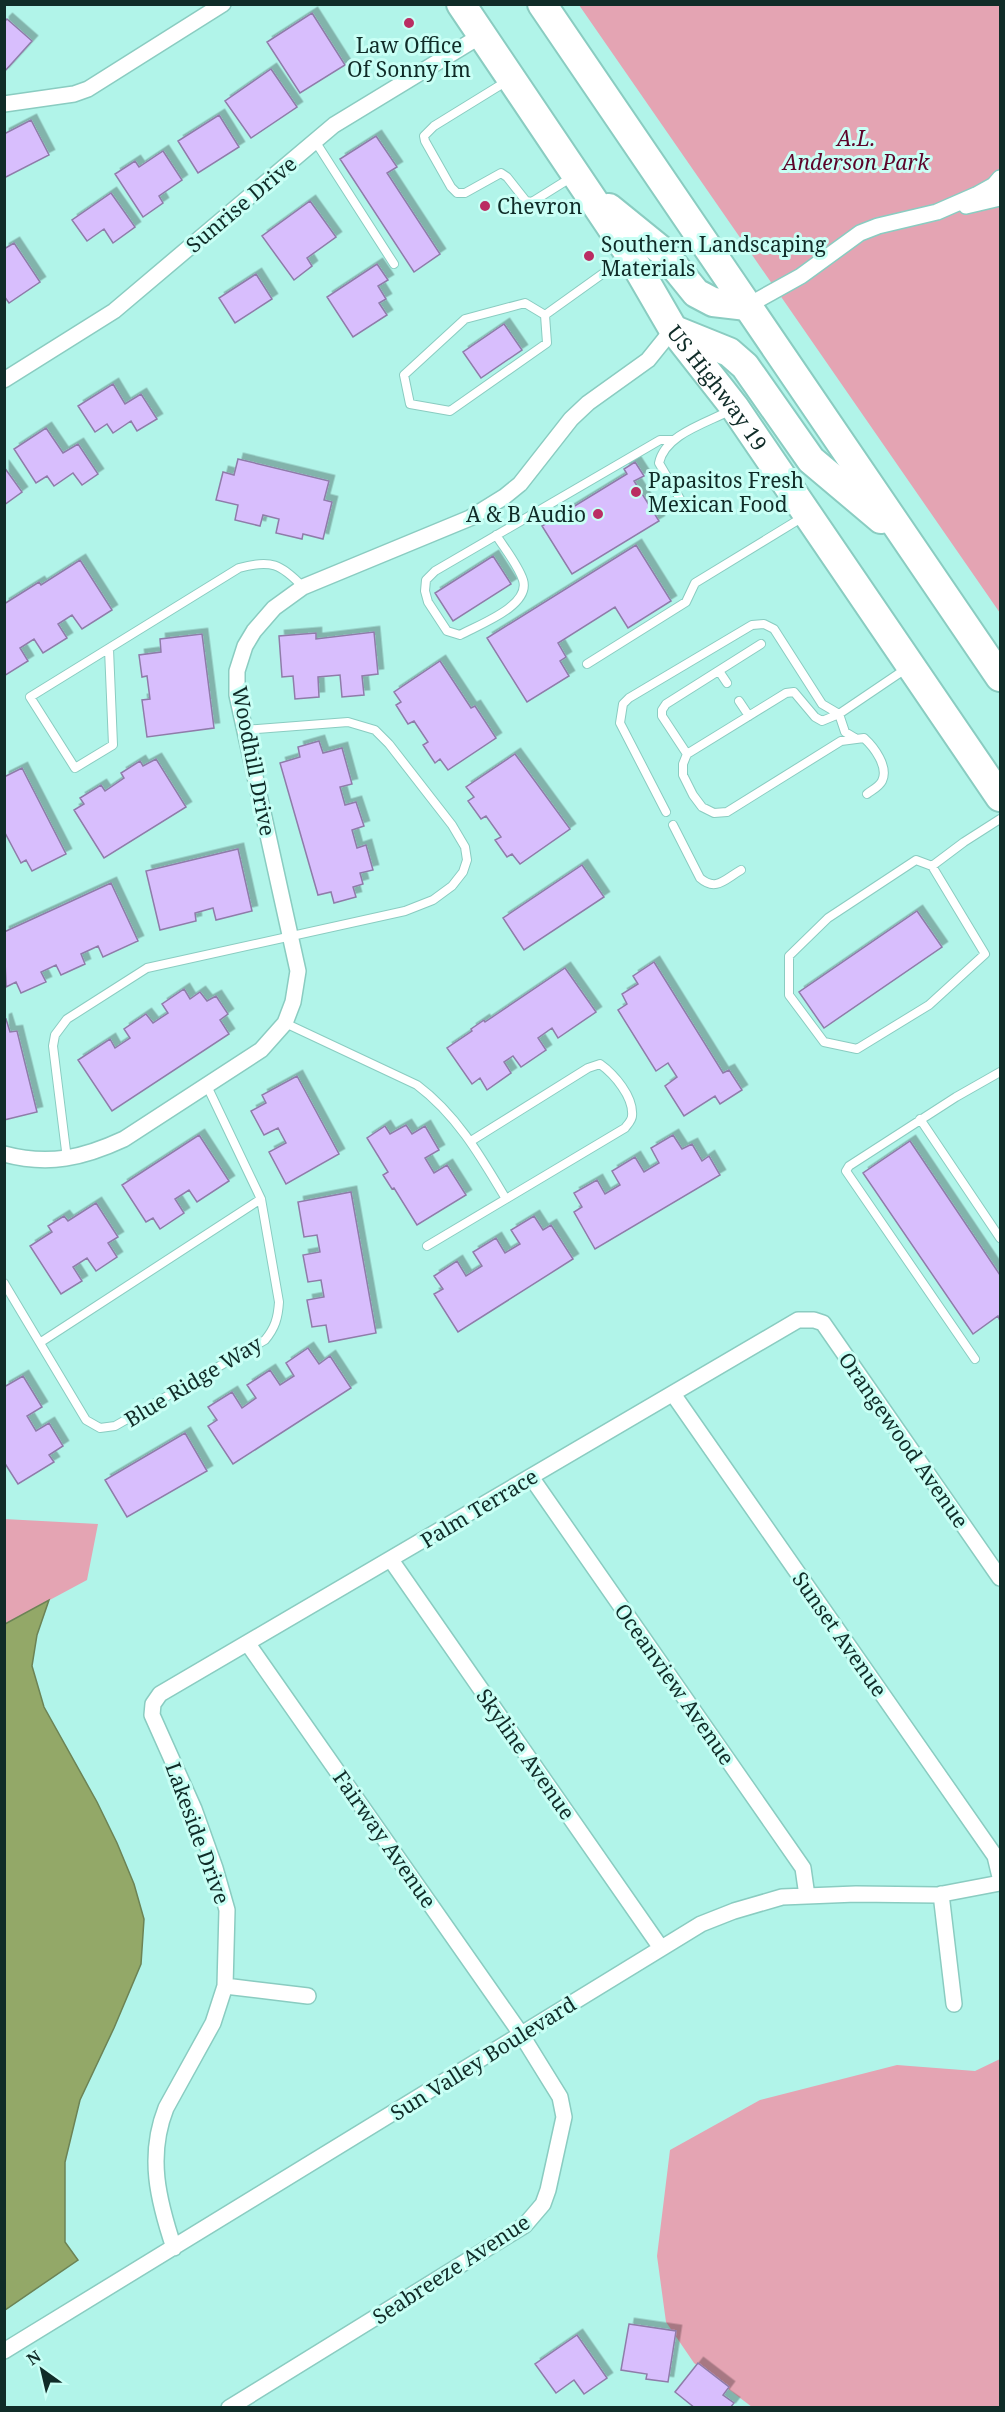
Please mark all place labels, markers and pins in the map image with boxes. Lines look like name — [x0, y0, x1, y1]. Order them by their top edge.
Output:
marker: Law Office Of Sonny Im — [402, 16, 416, 30]
place label: Law Office Of Sonny Im — [347, 31, 471, 83]
place label: Chevron — [497, 192, 582, 220]
marker: Chevron — [478, 199, 492, 213]
place label: Southern Landscaping Materials — [601, 230, 827, 282]
marker: Southern Landscaping Materials — [582, 249, 596, 263]
place label: Papasitos Fresh Mexican Food — [648, 466, 804, 518]
marker: Papasitos Fresh Mexican Food — [629, 485, 643, 499]
place label: A & B Audio — [466, 500, 586, 528]
marker: A & B Audio — [591, 507, 605, 521]

